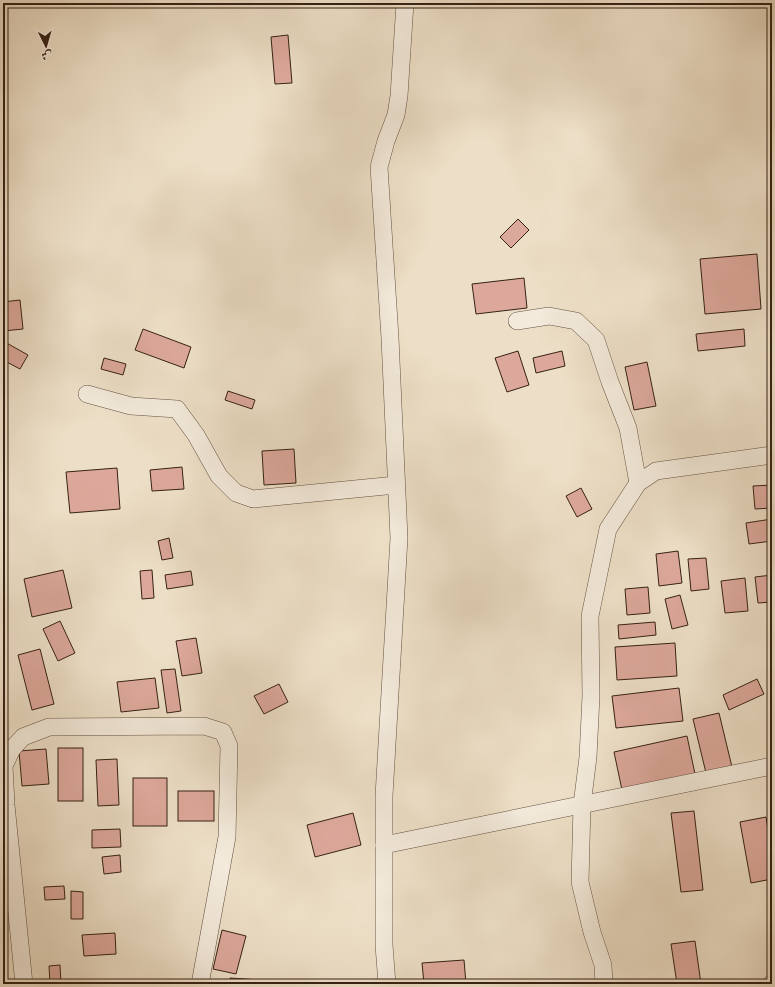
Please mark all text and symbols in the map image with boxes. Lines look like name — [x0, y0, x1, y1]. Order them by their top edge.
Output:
north arrow — [26, 26, 66, 66]
text: ش — [41, 49, 53, 63]

